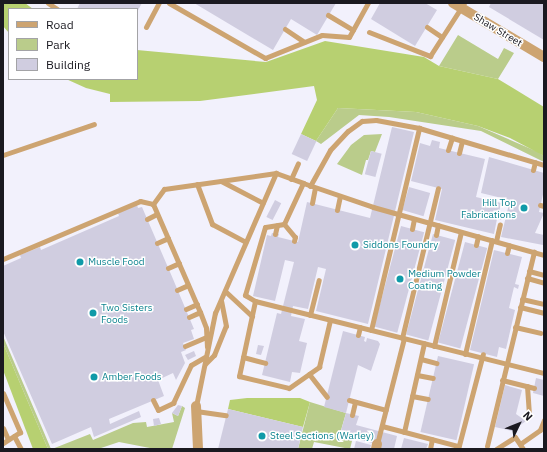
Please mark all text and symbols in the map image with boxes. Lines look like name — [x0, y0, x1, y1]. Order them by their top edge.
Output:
legend — [8, 8, 138, 80]
street label: Shaw Street — [472, 11, 524, 49]
text: Road — [46, 17, 74, 32]
text: Park — [46, 37, 70, 52]
text: Building — [46, 57, 90, 72]
place label: Hill Top Fabrications — [461, 196, 516, 220]
marker: Hill Top Fabrications — [519, 203, 529, 213]
place label: Siddons Foundry — [363, 239, 438, 251]
marker: Siddons Foundry — [350, 240, 360, 250]
place label: Muscle Food — [88, 256, 145, 268]
marker: Muscle Food — [75, 257, 85, 267]
place label: Medium Powder Coating — [408, 267, 481, 290]
marker: Medium Powder Coating — [395, 274, 405, 284]
place label: Two Sisters Foods — [101, 301, 153, 324]
marker: Two Sisters Foods — [88, 308, 98, 318]
place label: Amber Foods — [102, 371, 162, 383]
marker: Amber Foods — [89, 372, 99, 382]
north arrow — [499, 404, 539, 444]
text: N — [520, 408, 536, 424]
place label: Steel Sections (Warley) — [270, 430, 374, 442]
marker: Steel Sections (Warley) — [257, 431, 267, 441]

